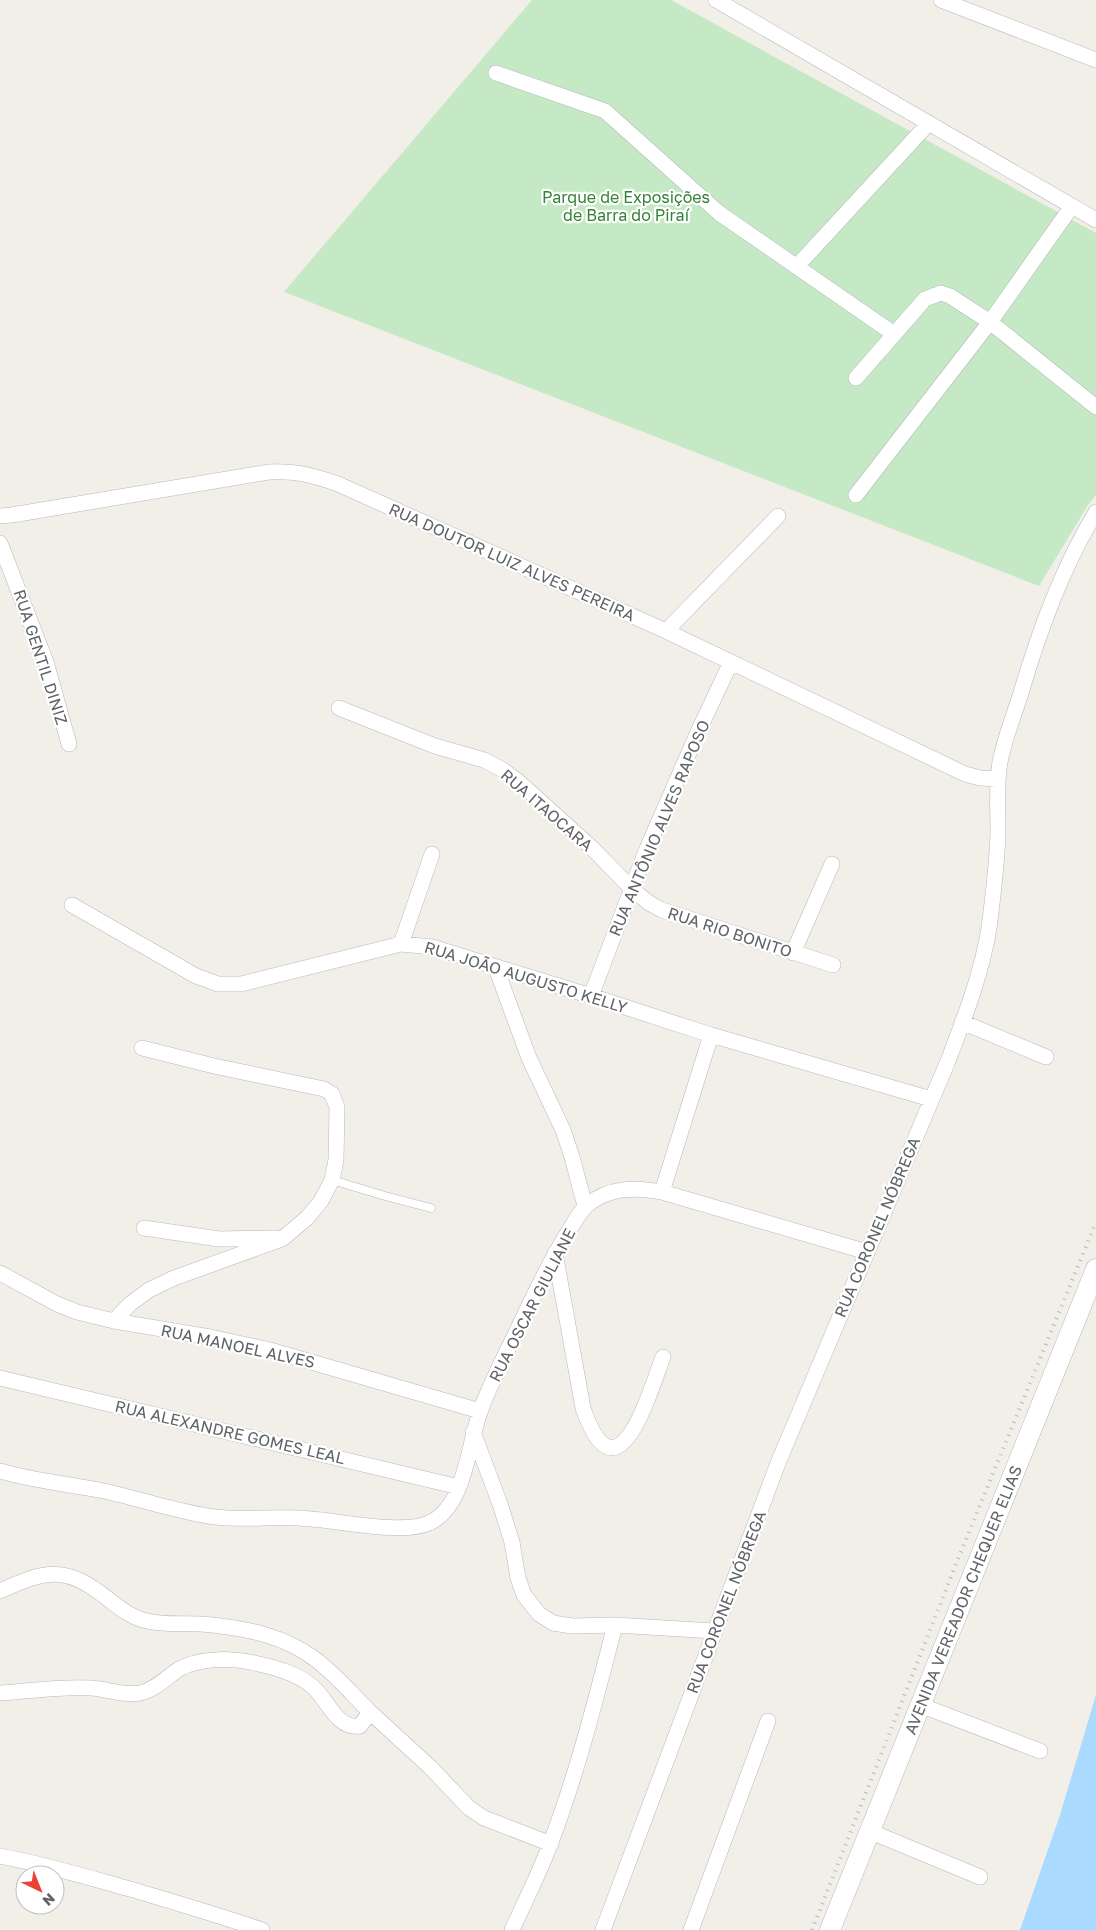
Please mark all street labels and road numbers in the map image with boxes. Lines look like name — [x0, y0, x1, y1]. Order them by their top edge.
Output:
street label: RUA DOUTOR LUIZ ALVES PEREIRA — [386, 499, 638, 626]
street label: RUA GENTIL DINIZ — [10, 587, 72, 727]
street label: RUA ANTÔNIO ALVES RAPOSO — [604, 717, 714, 939]
street label: RUA ITAOCARA — [497, 765, 597, 856]
street label: RUA RIO BONITO — [665, 902, 795, 962]
street label: RUA JOÃO AUGUSTO KELLY — [422, 937, 631, 1018]
street label: RUA CORONEL NÓBREGA — [830, 1134, 924, 1320]
street label: RUA OSCAR GIULIANE — [485, 1225, 579, 1385]
street label: RUA MANOEL ALVES — [159, 1320, 317, 1372]
street label: RUA ALEXANDRE GOMES LEAL — [113, 1396, 347, 1468]
street label: AVENIDA VEREADOR CHEQUER ELIAS — [900, 1462, 1026, 1737]
street label: RUA CORONEL NÓBREGA — [682, 1508, 770, 1696]

